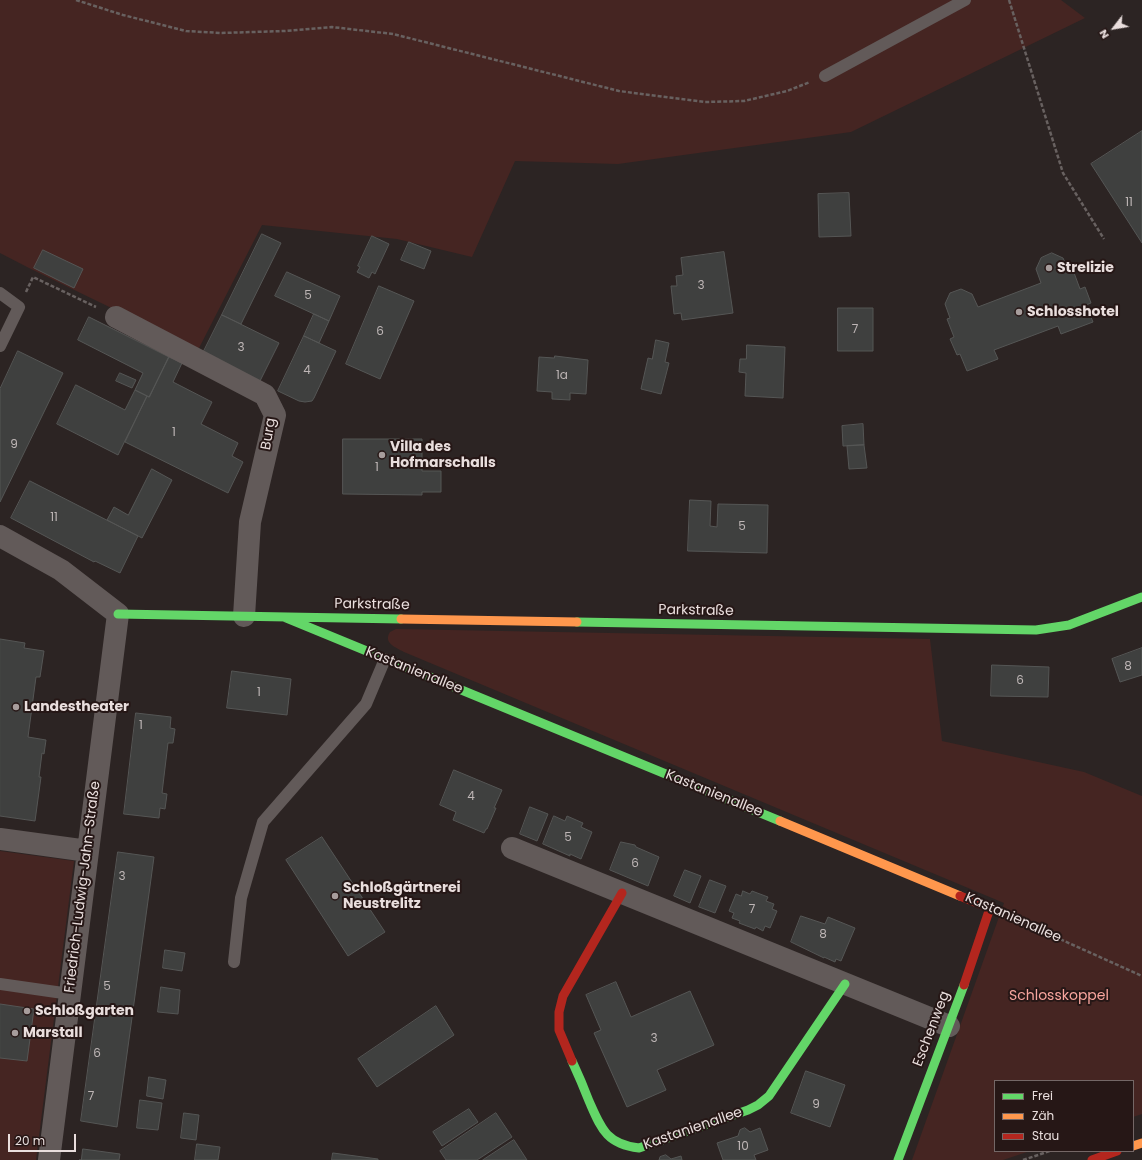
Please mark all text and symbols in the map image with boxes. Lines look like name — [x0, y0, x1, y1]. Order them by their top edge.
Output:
north arrow — [1094, 8, 1134, 48]
text: N — [1095, 27, 1113, 42]
house number: 11 — [1125, 196, 1133, 210]
place label: Strelizie — [1057, 260, 1114, 276]
marker: Strelizie — [1044, 263, 1054, 273]
house number: 3 — [697, 279, 705, 293]
house number: 5 — [304, 289, 312, 303]
place label: Schlosshotel — [1027, 304, 1119, 320]
marker: Schlosshotel — [1014, 307, 1024, 317]
house number: 7 — [852, 323, 858, 337]
house number: 6 — [376, 325, 384, 339]
house number: 3 — [237, 341, 245, 355]
house number: 4 — [303, 364, 311, 378]
house number: 1a — [556, 369, 568, 383]
street label: Burg — [258, 417, 280, 451]
house number: 1 — [172, 426, 176, 440]
house number: 9 — [10, 438, 18, 452]
place label: Villa des Hofmarschalls — [390, 439, 496, 472]
marker: Villa des Hofmarschalls — [377, 450, 387, 460]
house number: 1 — [375, 461, 379, 475]
house number: 11 — [50, 511, 58, 525]
house number: 5 — [738, 520, 746, 534]
street label: Parkstraße — [334, 596, 410, 614]
street label: Parkstraße — [658, 602, 734, 620]
street label: Kastanienallee — [363, 644, 465, 698]
house number: 8 — [1124, 660, 1132, 674]
house number: 6 — [1016, 674, 1024, 688]
house number: 1 — [257, 686, 261, 700]
place label: Landestheater — [24, 699, 129, 715]
marker: Landestheater — [11, 702, 21, 712]
house number: 1 — [139, 719, 143, 733]
street label: Kastanienallee — [663, 767, 765, 821]
street label: Friedrich-Ludwig-Jahn-Straße — [62, 780, 104, 994]
house number: 4 — [467, 790, 475, 804]
house number: 5 — [564, 831, 572, 845]
house number: 6 — [631, 857, 639, 871]
house number: 3 — [118, 870, 126, 884]
place label: Schloßgärtnerei Neustrelitz — [343, 880, 461, 912]
street label: Kastanienallee — [962, 889, 1064, 947]
marker: Schloßgärtnerei Neustrelitz — [330, 891, 340, 901]
house number: 7 — [749, 903, 755, 917]
house number: 8 — [819, 928, 827, 942]
house number: 5 — [103, 980, 111, 994]
park label: Schlosskoppel — [1009, 988, 1109, 1004]
street label: Eschenweg — [910, 989, 954, 1069]
place label: Schloßgarten — [35, 1003, 134, 1019]
marker: Schloßgarten — [22, 1006, 32, 1016]
place label: Marstall — [23, 1025, 83, 1041]
marker: Marstall — [10, 1028, 20, 1038]
house number: 3 — [650, 1032, 658, 1046]
house number: 6 — [93, 1047, 101, 1061]
legend — [994, 1080, 1134, 1152]
text: Frei — [1032, 1087, 1053, 1104]
house number: 7 — [88, 1090, 94, 1104]
house number: 9 — [812, 1098, 820, 1112]
street label: Kastanienallee — [641, 1104, 745, 1154]
text: Zäh — [1032, 1107, 1054, 1124]
scale bar — [10, 1126, 78, 1152]
text: Stau — [1032, 1127, 1059, 1144]
text: 20 m — [15, 1132, 45, 1149]
house number: 10 — [737, 1140, 749, 1154]

